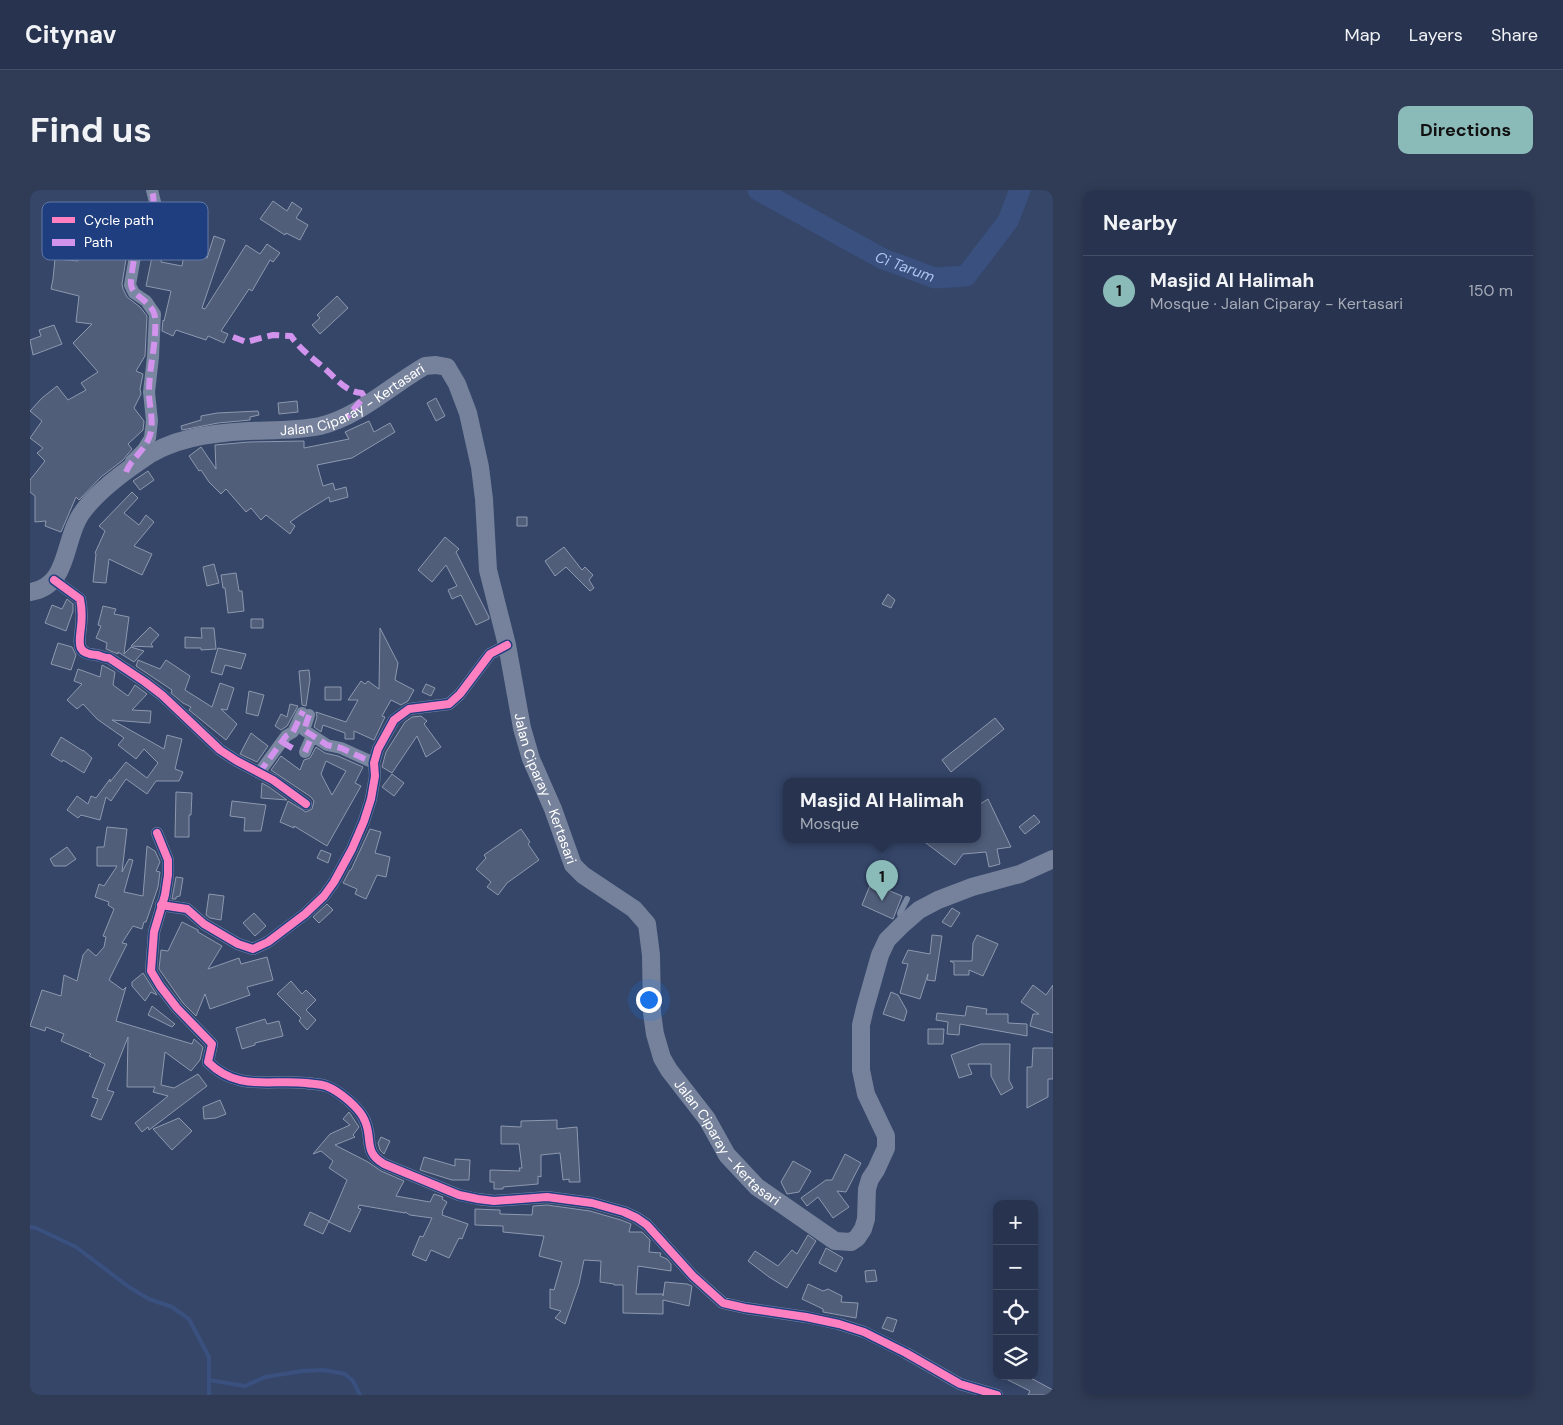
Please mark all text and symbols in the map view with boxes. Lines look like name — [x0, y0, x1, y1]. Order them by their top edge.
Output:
text: Citynav — [25, 19, 116, 50]
text: Map — [1345, 23, 1381, 47]
text: Layers — [1409, 23, 1463, 47]
text: Share — [1491, 23, 1538, 47]
button: Directions — [1398, 106, 1533, 154]
text: Find us — [30, 107, 152, 153]
legend — [42, 202, 208, 260]
text: Nearby — [1103, 209, 1177, 237]
text: Cycle path — [84, 211, 154, 229]
text: Path — [84, 233, 113, 251]
water label: Ci Tarum — [871, 247, 937, 287]
text: Masjid Al Halimah — [1150, 268, 1314, 293]
text: 1 — [1116, 280, 1122, 301]
text: 150 m — [1469, 280, 1513, 301]
text: Mosque · Jalan Ciparay - Kertasari — [1150, 293, 1403, 314]
street label: Jalan Ciparay - Kertasari — [280, 359, 428, 439]
street label: Jalan Ciparay - Kertasari — [510, 712, 581, 866]
popup — [783, 778, 981, 843]
text: Masjid Al Halimah — [800, 788, 964, 813]
text: Mosque — [800, 813, 859, 834]
pin: 1 — [866, 860, 898, 901]
your location — [636, 987, 662, 1013]
street label: Jalan Ciparay - Kertasari — [670, 1075, 784, 1209]
map controls — [993, 1200, 1038, 1380]
button: + — [993, 1200, 1038, 1245]
button: − — [993, 1245, 1038, 1290]
button: locate — [993, 1290, 1038, 1335]
button: layers — [993, 1335, 1038, 1380]

